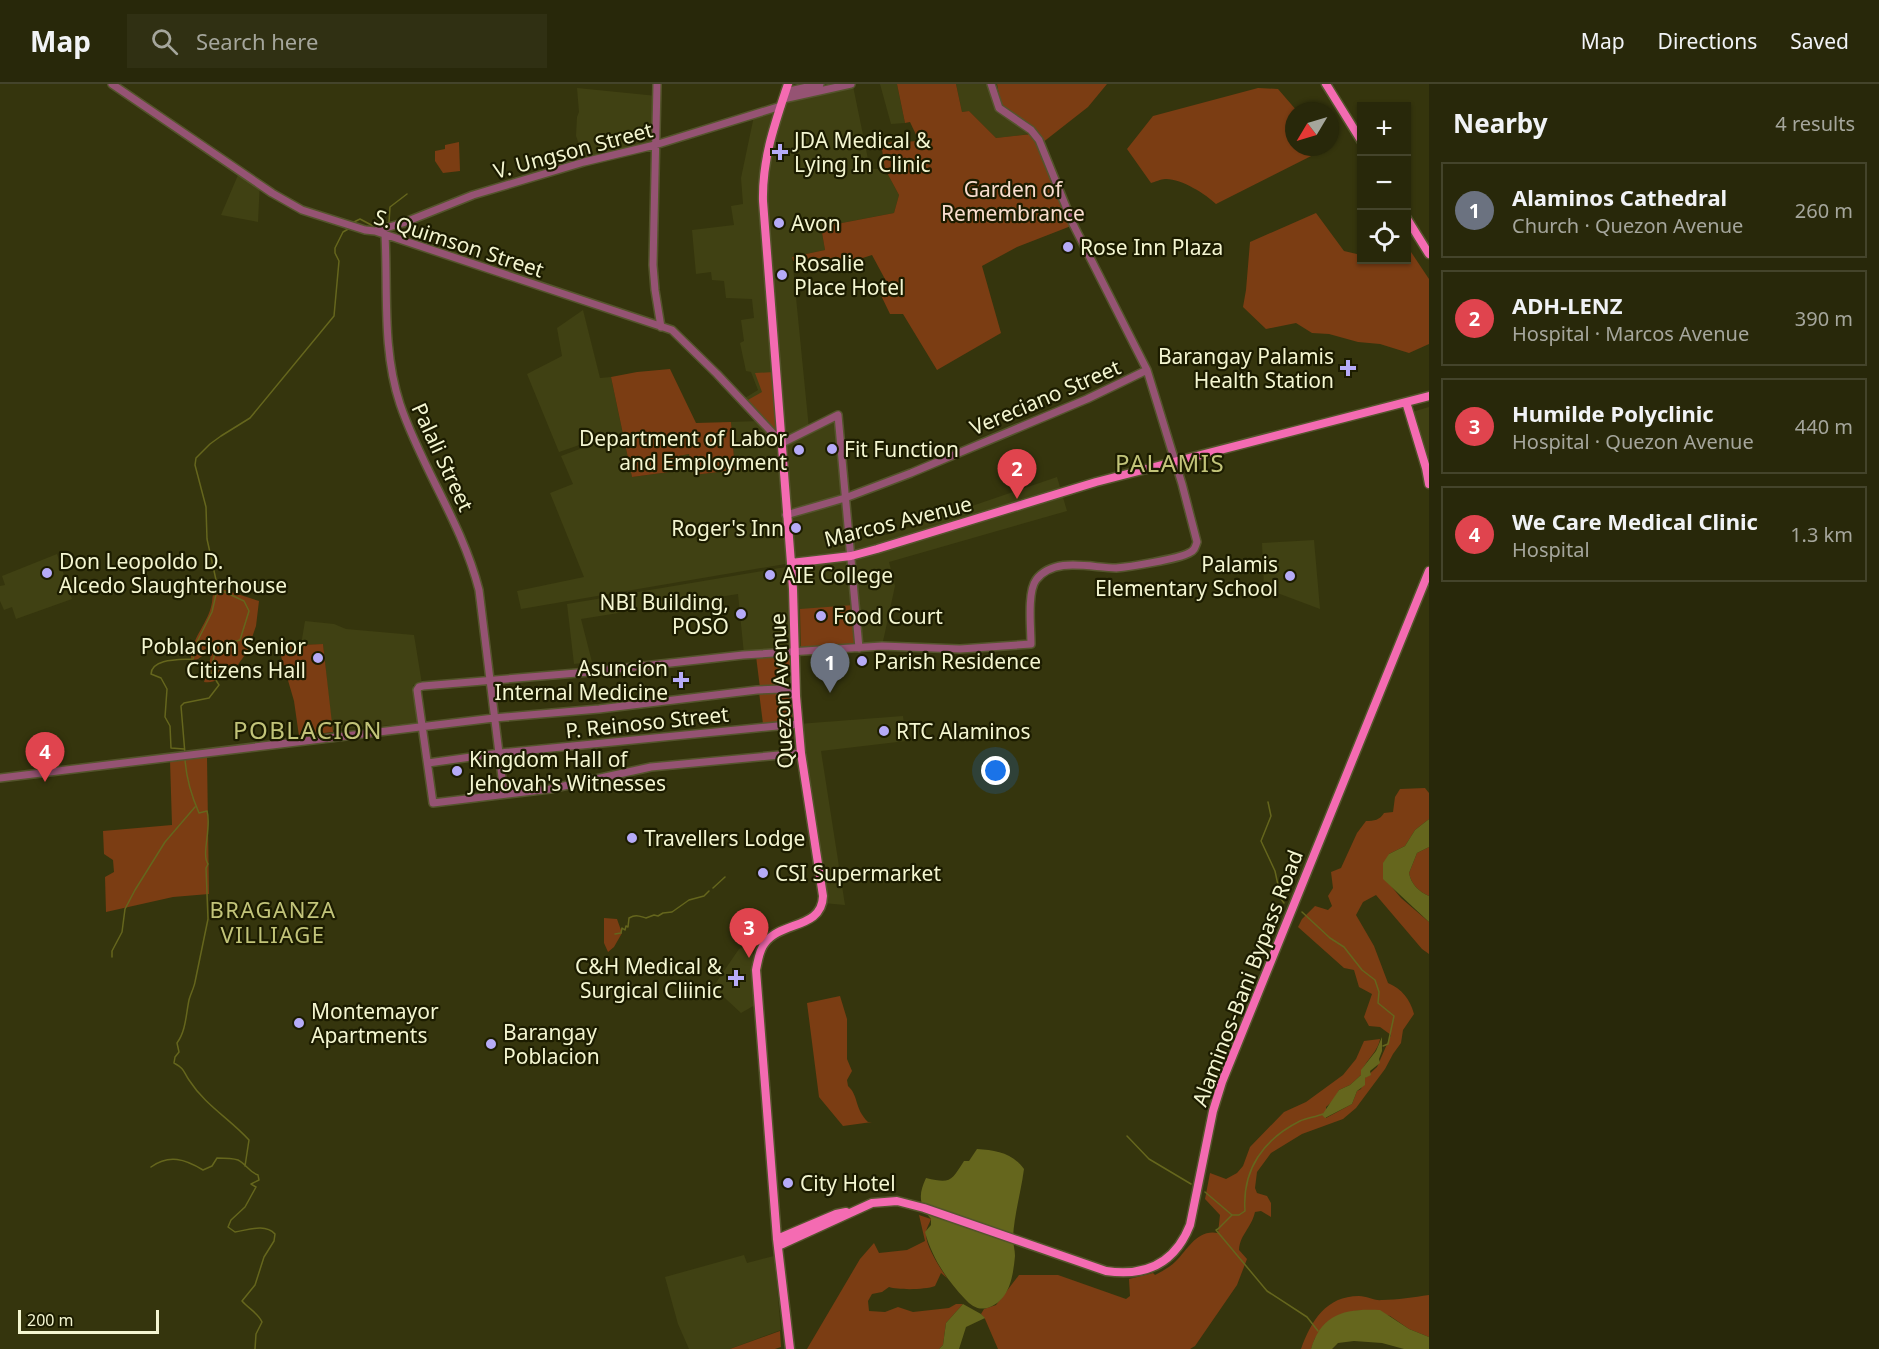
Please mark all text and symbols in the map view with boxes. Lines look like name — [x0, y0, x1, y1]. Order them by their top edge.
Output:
search box — [127, 14, 547, 68]
text: Map — [30, 22, 91, 60]
icon: search — [148, 25, 181, 58]
text: Search here — [196, 26, 318, 56]
text: Map — [1581, 27, 1625, 55]
text: Directions — [1658, 27, 1757, 55]
text: Saved — [1790, 27, 1849, 55]
north arrow — [1285, 102, 1339, 156]
map controls — [1357, 102, 1411, 264]
button: + — [1357, 102, 1411, 156]
text: Nearby — [1453, 105, 1548, 141]
text: 4 results — [1775, 110, 1855, 137]
street label: V. Ungson Street — [490, 115, 656, 185]
place label: JDA Medical & Lying In Clinic — [792, 126, 931, 178]
marker: JDA Medical & Lying In Clinic — [771, 143, 789, 161]
button: − — [1357, 156, 1411, 210]
park label: Garden of Remembrance — [941, 175, 1085, 227]
text: Alaminos Cathedral — [1512, 182, 1727, 212]
text: 1 — [1469, 197, 1480, 224]
text: 260 m — [1795, 197, 1853, 224]
street label: S. Quimson Street — [371, 202, 548, 284]
place label: Avon — [791, 209, 841, 237]
button: locate — [1357, 210, 1411, 264]
text: Church · Quezon Avenue — [1512, 212, 1743, 239]
marker: Avon — [772, 216, 786, 230]
place label: Rose Inn Plaza — [1080, 233, 1223, 261]
marker: Rose Inn Plaza — [1061, 240, 1075, 254]
place label: Rosalie Place Hotel — [794, 249, 904, 301]
marker: Rosalie Place Hotel — [775, 268, 789, 282]
text: ADH-LENZ — [1512, 290, 1622, 320]
text: 2 — [1469, 305, 1480, 332]
text: 390 m — [1795, 305, 1853, 332]
text: Hospital · Marcos Avenue — [1512, 320, 1749, 347]
place label: Barangay Palamis Health Station — [1158, 342, 1334, 394]
street label: Vereciano Street — [965, 352, 1125, 441]
marker: Barangay Palamis Health Station — [1339, 359, 1357, 377]
street label: Palali Street — [406, 398, 481, 516]
text: Humilde Polyclinic — [1512, 398, 1714, 428]
text: 3 — [1469, 413, 1480, 440]
text: 440 m — [1795, 413, 1853, 440]
place label: Department of Labor and Employment — [579, 424, 787, 476]
text: Hospital · Quezon Avenue — [1512, 428, 1754, 455]
place label: Fit Function — [844, 435, 959, 463]
marker: Fit Function — [825, 442, 839, 456]
marker: Department of Labor and Employment — [792, 443, 806, 457]
district label: PALAMIS — [1115, 446, 1225, 479]
pin: 2 — [998, 450, 1036, 499]
street label: Marcos Avenue — [821, 489, 975, 553]
text: We Care Medical Clinic — [1512, 506, 1758, 536]
place label: Roger's Inn — [671, 514, 784, 542]
marker: Roger's Inn — [789, 521, 803, 535]
text: 4 — [1469, 521, 1480, 548]
text: 1.3 km — [1790, 521, 1853, 548]
text: Hospital — [1512, 536, 1590, 563]
place label: Don Leopoldo D. Alcedo Slaughterhouse — [59, 547, 287, 599]
place label: Palamis Elementary School — [1095, 550, 1278, 602]
place label: AIE College — [782, 561, 893, 589]
marker: Don Leopoldo D. Alcedo Slaughterhouse — [40, 566, 54, 580]
marker: AIE College — [763, 568, 777, 582]
marker: Palamis Elementary School — [1283, 569, 1297, 583]
place label: NBI Building, POSO — [599, 588, 729, 640]
place label: Food Court — [833, 602, 943, 630]
marker: NBI Building, POSO — [734, 607, 748, 621]
marker: Food Court — [814, 609, 828, 623]
street label: Quezon Avenue — [763, 612, 799, 770]
place label: Poblacion Senior Citizens Hall — [141, 632, 306, 684]
pin: 1 — [810, 644, 850, 693]
place label: Parish Residence — [874, 647, 1041, 675]
marker: Poblacion Senior Citizens Hall — [311, 651, 325, 665]
place label: Asuncion Internal Medicine — [495, 654, 668, 706]
marker: Parish Residence — [855, 654, 869, 668]
marker: Asuncion Internal Medicine — [672, 671, 690, 689]
street label: P. Reinoso Street — [564, 699, 730, 744]
district label: POBLACION — [233, 713, 383, 746]
place label: RTC Alaminos — [896, 717, 1030, 745]
marker: RTC Alaminos — [877, 724, 891, 738]
pin: 4 — [26, 732, 64, 782]
place label: Kingdom Hall of Jehovah's Witnesses — [467, 745, 666, 797]
your location — [981, 756, 1010, 785]
marker: Kingdom Hall of Jehovah's Witnesses — [450, 764, 464, 778]
place label: Travellers Lodge — [644, 824, 805, 852]
marker: Travellers Lodge — [625, 831, 639, 845]
street label: Alaminos-Bani Bypass Road — [1185, 846, 1309, 1110]
place label: CSI Supermarket — [775, 859, 941, 887]
marker: CSI Supermarket — [756, 866, 770, 880]
district label: BRAGANZA VILLIAGE — [209, 894, 337, 949]
pin: 3 — [730, 908, 768, 958]
place label: C&H Medical & Surgical Cliinic — [575, 952, 723, 1004]
marker: C&H Medical & Surgical Cliinic — [727, 969, 745, 987]
place label: Montemayor Apartments — [311, 997, 439, 1049]
marker: Montemayor Apartments — [292, 1016, 306, 1030]
place label: Barangay Poblacion — [503, 1018, 600, 1070]
marker: Barangay Poblacion — [484, 1037, 498, 1051]
place label: City Hotel — [800, 1169, 896, 1197]
marker: City Hotel — [781, 1176, 795, 1190]
scale bar — [18, 1307, 159, 1334]
text: 200 m — [27, 1309, 74, 1331]

